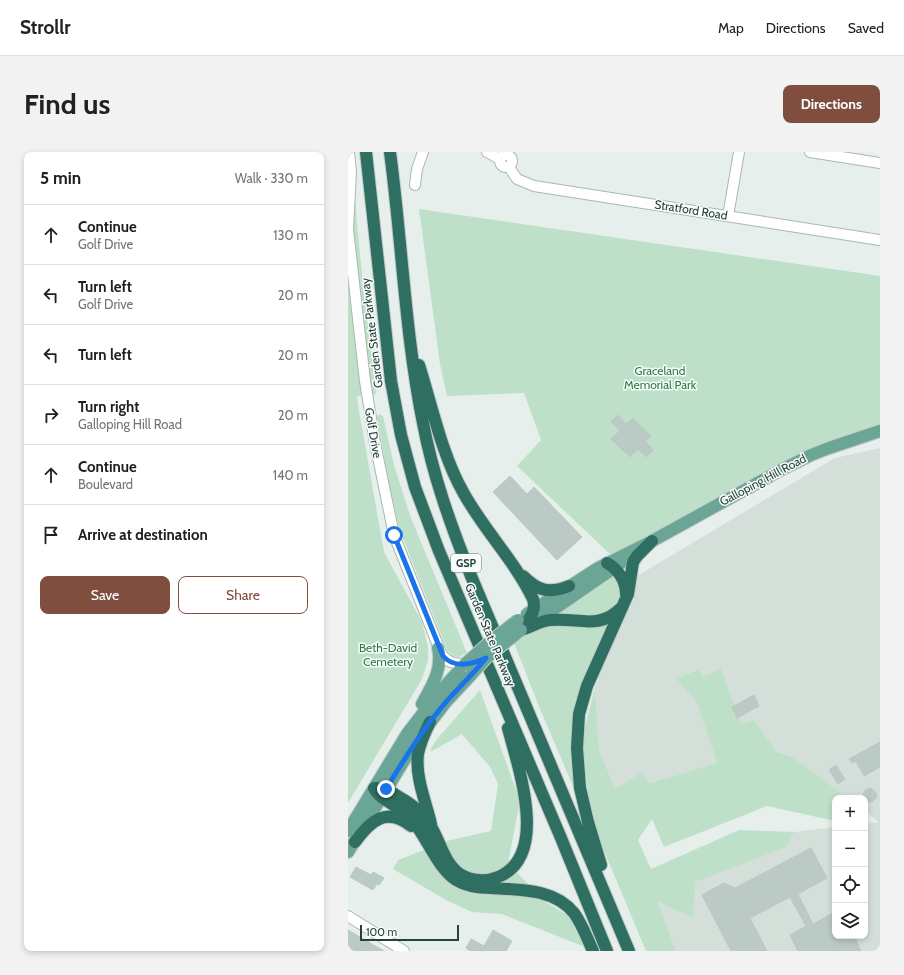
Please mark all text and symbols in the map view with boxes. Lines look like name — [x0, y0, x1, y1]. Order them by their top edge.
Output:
text: Strollr — [20, 16, 71, 39]
text: Map — [718, 19, 744, 37]
text: Directions — [766, 19, 826, 37]
text: Saved — [848, 19, 884, 37]
button: Directions — [783, 85, 880, 123]
text: Find us — [24, 87, 110, 121]
text: 5 min — [40, 168, 81, 188]
text: Walk · 330 m — [235, 170, 308, 186]
street label: Stratford Road — [653, 196, 729, 223]
text: Continue — [78, 218, 137, 236]
icon: ahead — [40, 224, 62, 246]
text: 130 m — [273, 227, 308, 243]
text: Golf Drive — [78, 236, 133, 252]
street label: Garden State Parkway — [357, 277, 386, 389]
text: Turn left — [78, 278, 132, 296]
icon: left — [40, 284, 62, 306]
text: 20 m — [278, 287, 308, 303]
text: Golf Drive — [78, 296, 133, 312]
icon: left — [40, 344, 62, 366]
text: Turn left — [78, 346, 132, 364]
text: 20 m — [278, 347, 308, 363]
park label: Graceland Memorial Park — [624, 363, 697, 392]
text: Turn right — [78, 398, 139, 416]
icon: right — [40, 404, 62, 426]
street label: Golf Drive — [362, 406, 385, 459]
text: 20 m — [278, 407, 308, 423]
text: Galloping Hill Road — [78, 416, 182, 432]
street label: Galloping Hill Road — [717, 450, 809, 509]
text: Continue — [78, 458, 137, 476]
icon: ahead — [40, 464, 62, 486]
text: 140 m — [273, 467, 308, 483]
text: Boulevard — [78, 476, 133, 492]
icon: arrive — [40, 524, 62, 546]
text: Arrive at destination — [78, 526, 208, 544]
route start — [385, 526, 403, 544]
road number: GSP — [451, 554, 481, 572]
button: Save — [40, 576, 170, 614]
button: Share — [178, 576, 308, 614]
street label: Garden State Parkway — [462, 581, 519, 689]
park label: Beth-David Cemetery — [359, 640, 417, 669]
route end — [377, 780, 395, 798]
map controls — [832, 795, 868, 939]
button: + — [832, 795, 868, 831]
button: − — [832, 831, 868, 867]
button: locate — [832, 867, 868, 903]
button: layers — [832, 903, 868, 939]
scale bar — [360, 923, 459, 942]
text: 100 m — [366, 925, 397, 939]

